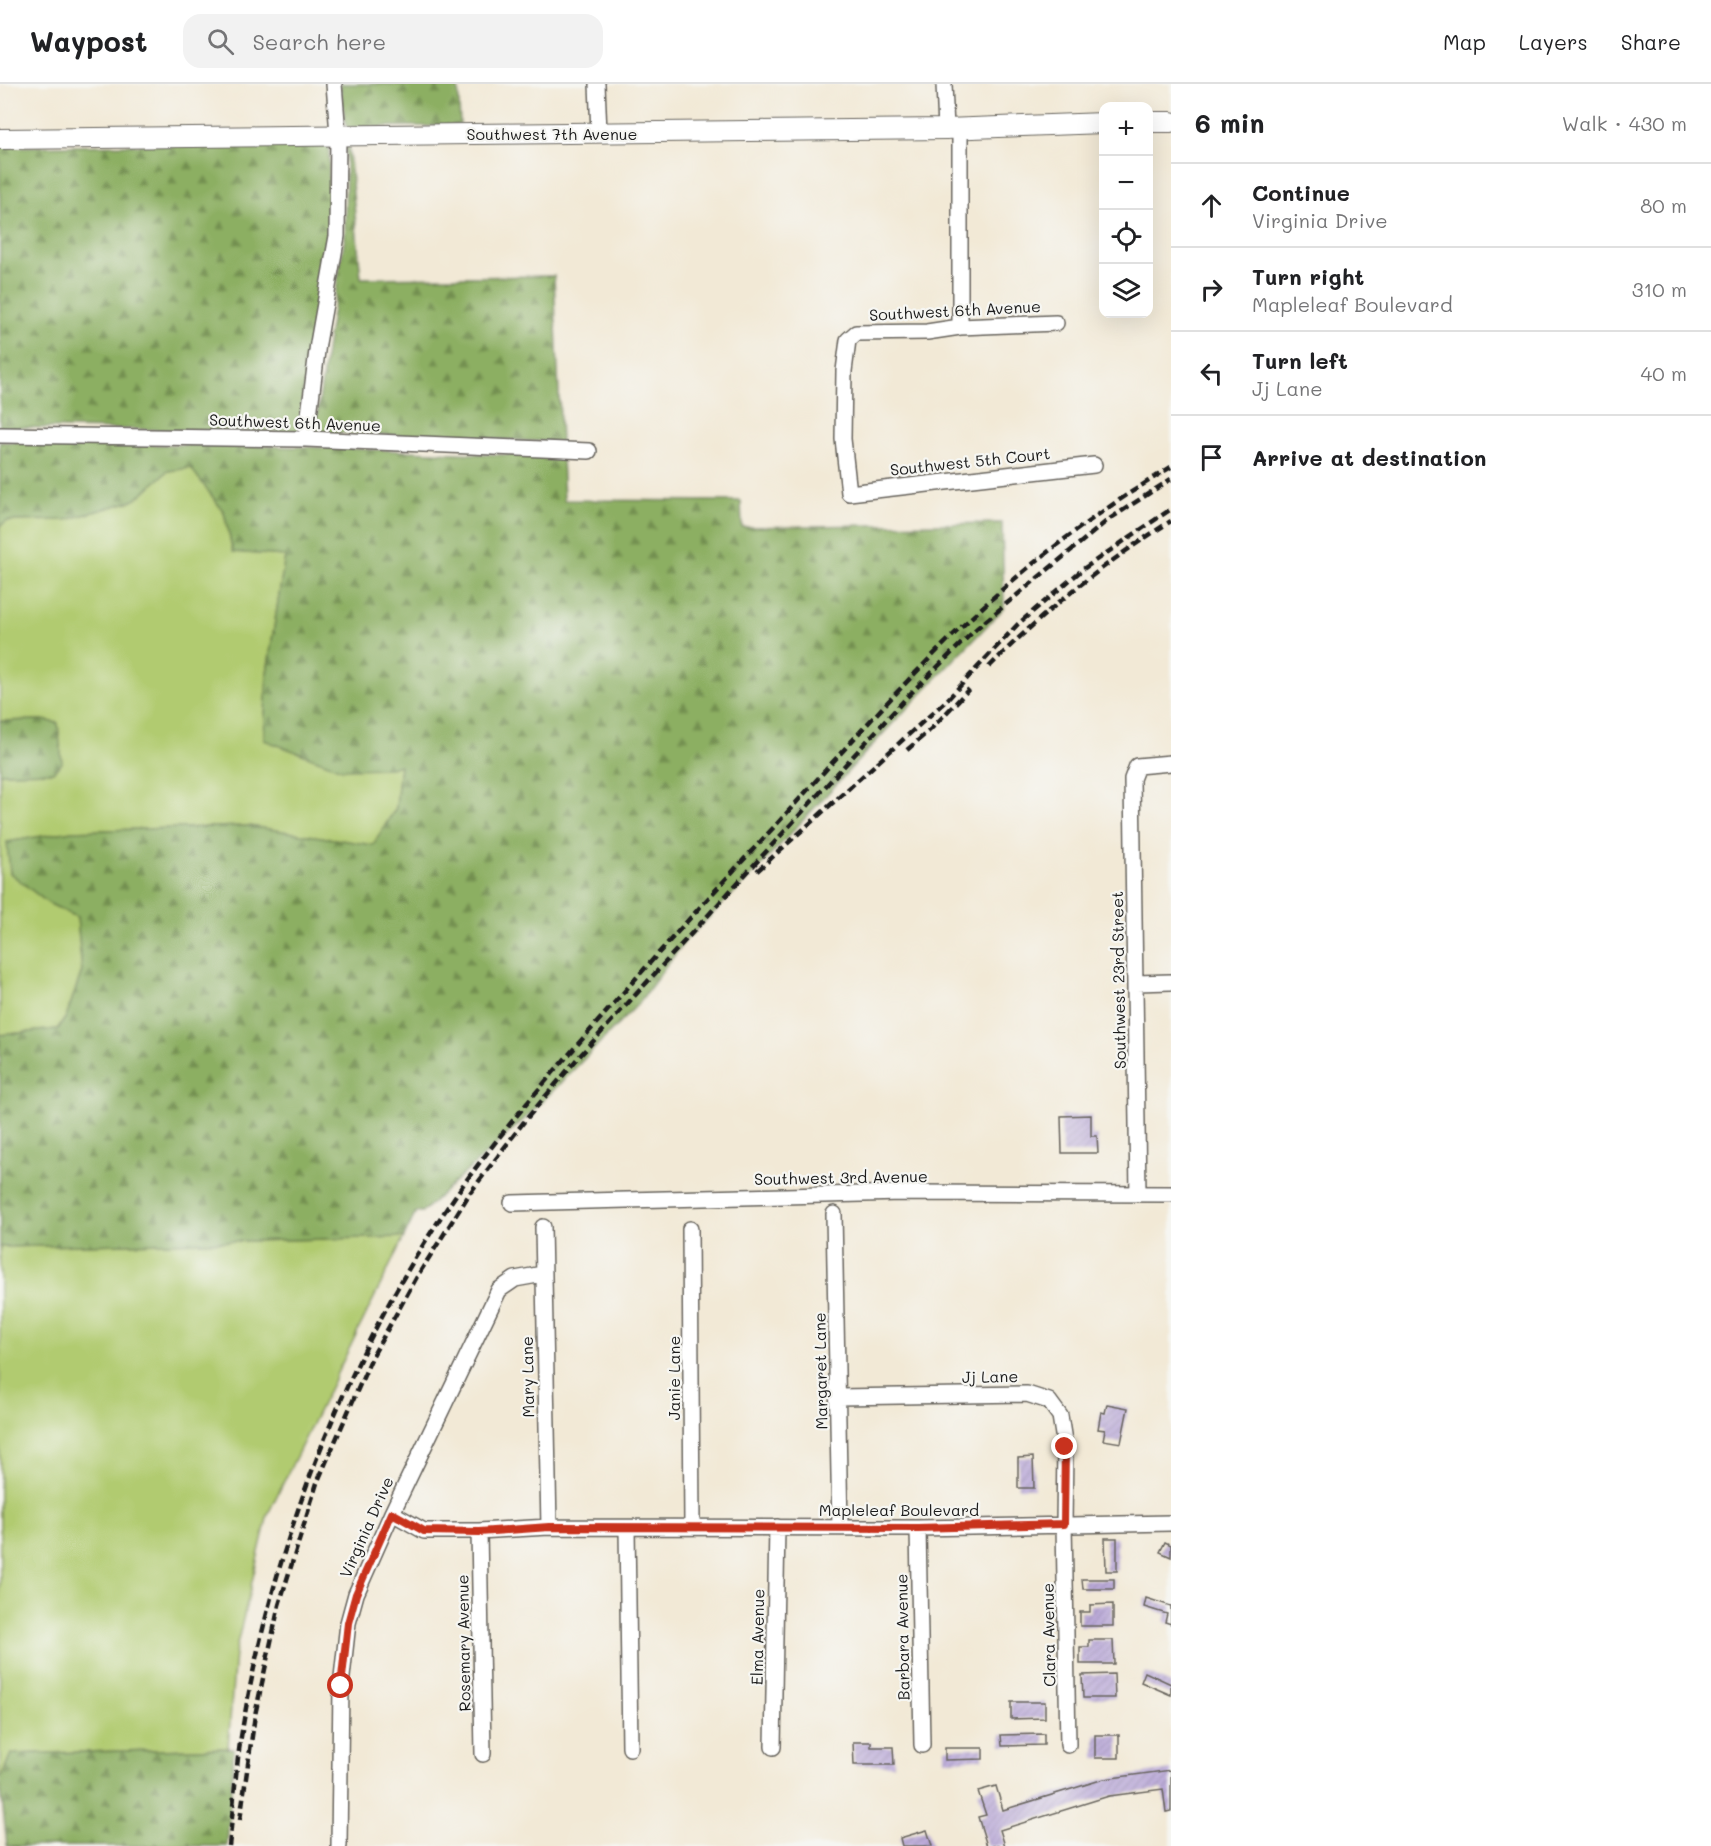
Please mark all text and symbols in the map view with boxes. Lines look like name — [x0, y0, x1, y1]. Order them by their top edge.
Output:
search box — [183, 14, 603, 68]
text: Waypost — [30, 23, 147, 59]
icon: search — [204, 25, 237, 58]
text: Search here — [252, 27, 386, 56]
text: Map — [1443, 28, 1486, 55]
text: Layers — [1519, 28, 1588, 55]
text: Share — [1621, 28, 1681, 55]
map controls — [1099, 102, 1153, 318]
button: + — [1099, 102, 1153, 156]
text: 6 min — [1195, 106, 1264, 140]
text: Walk · 430 m — [1562, 110, 1687, 136]
street label: Southwest 7th Avenue — [466, 123, 638, 144]
button: − — [1099, 156, 1153, 210]
text: Continue — [1252, 178, 1350, 207]
icon: ahead — [1195, 189, 1228, 222]
text: 80 m — [1640, 192, 1687, 218]
text: Virginia Drive — [1252, 207, 1388, 233]
button: locate — [1099, 210, 1153, 264]
text: Turn right — [1252, 262, 1364, 291]
button: layers — [1099, 264, 1153, 318]
icon: right — [1195, 273, 1228, 306]
text: 310 m — [1632, 276, 1687, 302]
text: Mapleleaf Boulevard — [1252, 291, 1453, 317]
street label: Southwest 6th Avenue — [869, 295, 1041, 325]
text: Turn left — [1252, 346, 1348, 375]
icon: left — [1195, 357, 1228, 390]
text: 40 m — [1641, 360, 1687, 386]
text: Jj Lane — [1252, 375, 1323, 401]
street label: Southwest 6th Avenue — [209, 409, 381, 435]
icon: arrive — [1195, 441, 1228, 474]
street label: Southwest 5th Court — [889, 442, 1051, 480]
text: Arrive at destination — [1252, 443, 1487, 472]
street label: Southwest 23rd Street — [1106, 891, 1130, 1069]
street label: Southwest 3rd Avenue — [754, 1165, 928, 1189]
street label: Margaret Lane — [808, 1312, 832, 1430]
street label: Mary Lane — [516, 1336, 538, 1418]
street label: Janie Lane — [663, 1336, 684, 1420]
street label: Jj Lane — [962, 1365, 1018, 1387]
route end — [1051, 1433, 1077, 1459]
street label: Virginia Drive — [334, 1473, 398, 1581]
street label: Mapleleaf Boulevard — [819, 1499, 979, 1520]
street label: Rosemary Avenue — [451, 1574, 475, 1712]
street label: Barbara Avenue — [890, 1574, 914, 1700]
street label: Clara Avenue — [1037, 1583, 1059, 1687]
street label: Elma Avenue — [746, 1589, 768, 1685]
route start — [327, 1672, 353, 1698]

